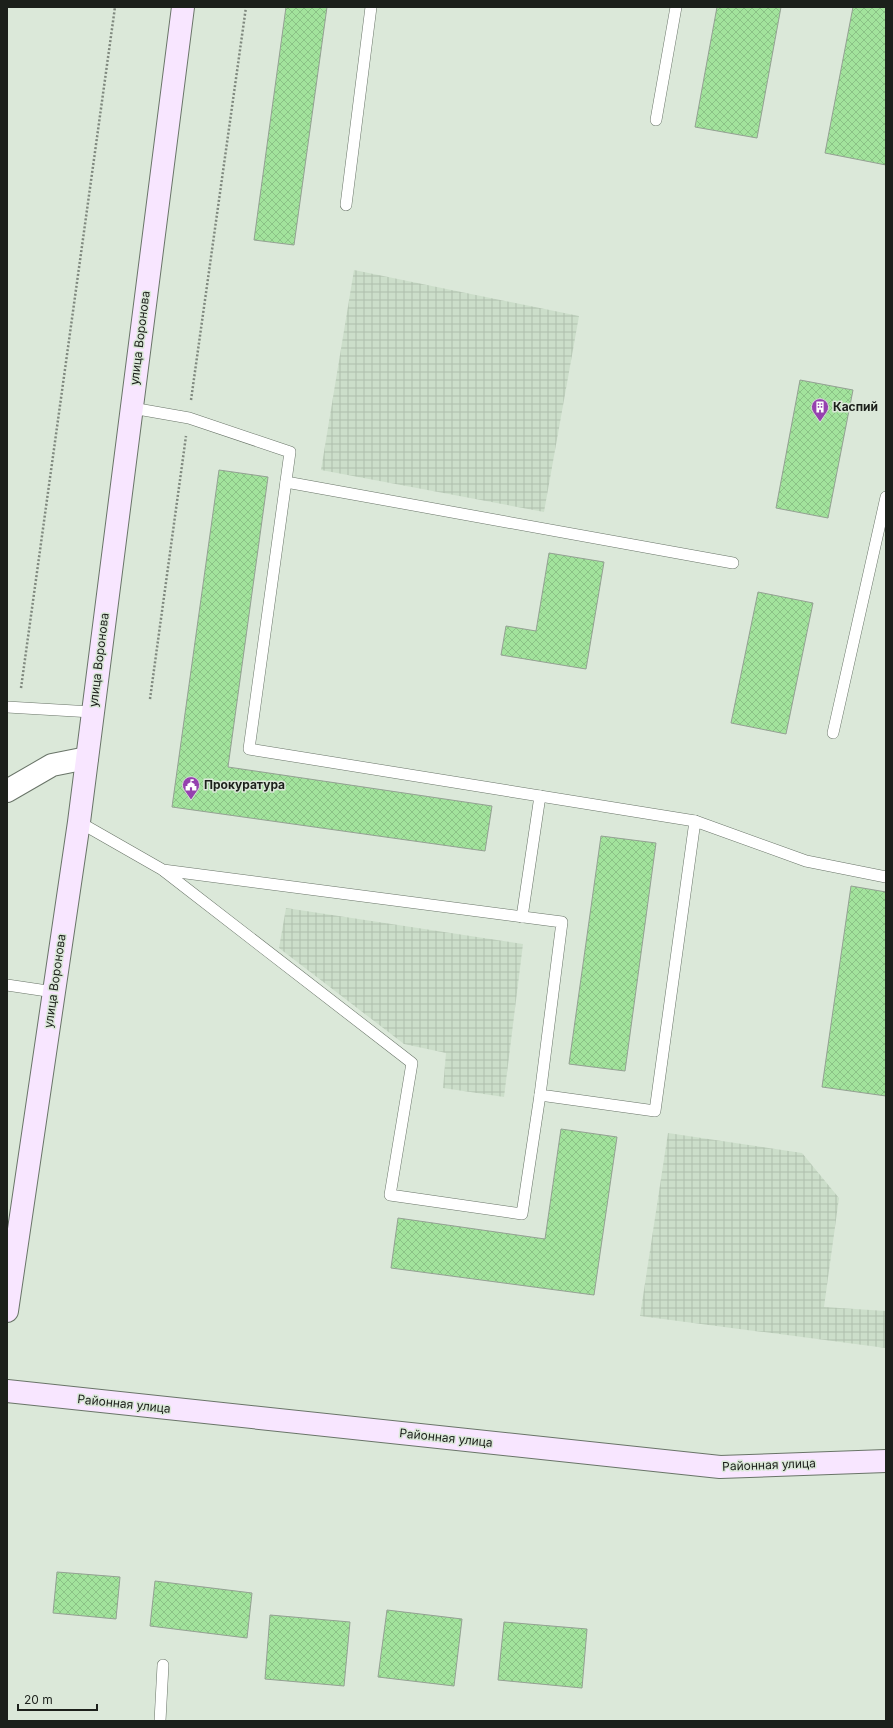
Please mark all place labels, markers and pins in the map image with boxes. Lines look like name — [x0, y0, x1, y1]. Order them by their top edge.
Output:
building icon: Каспий — [810, 397, 830, 422]
place label: Каспий — [833, 399, 878, 414]
public building icon: Прокуратура — [181, 775, 201, 800]
place label: Прокуратура — [204, 777, 285, 792]

